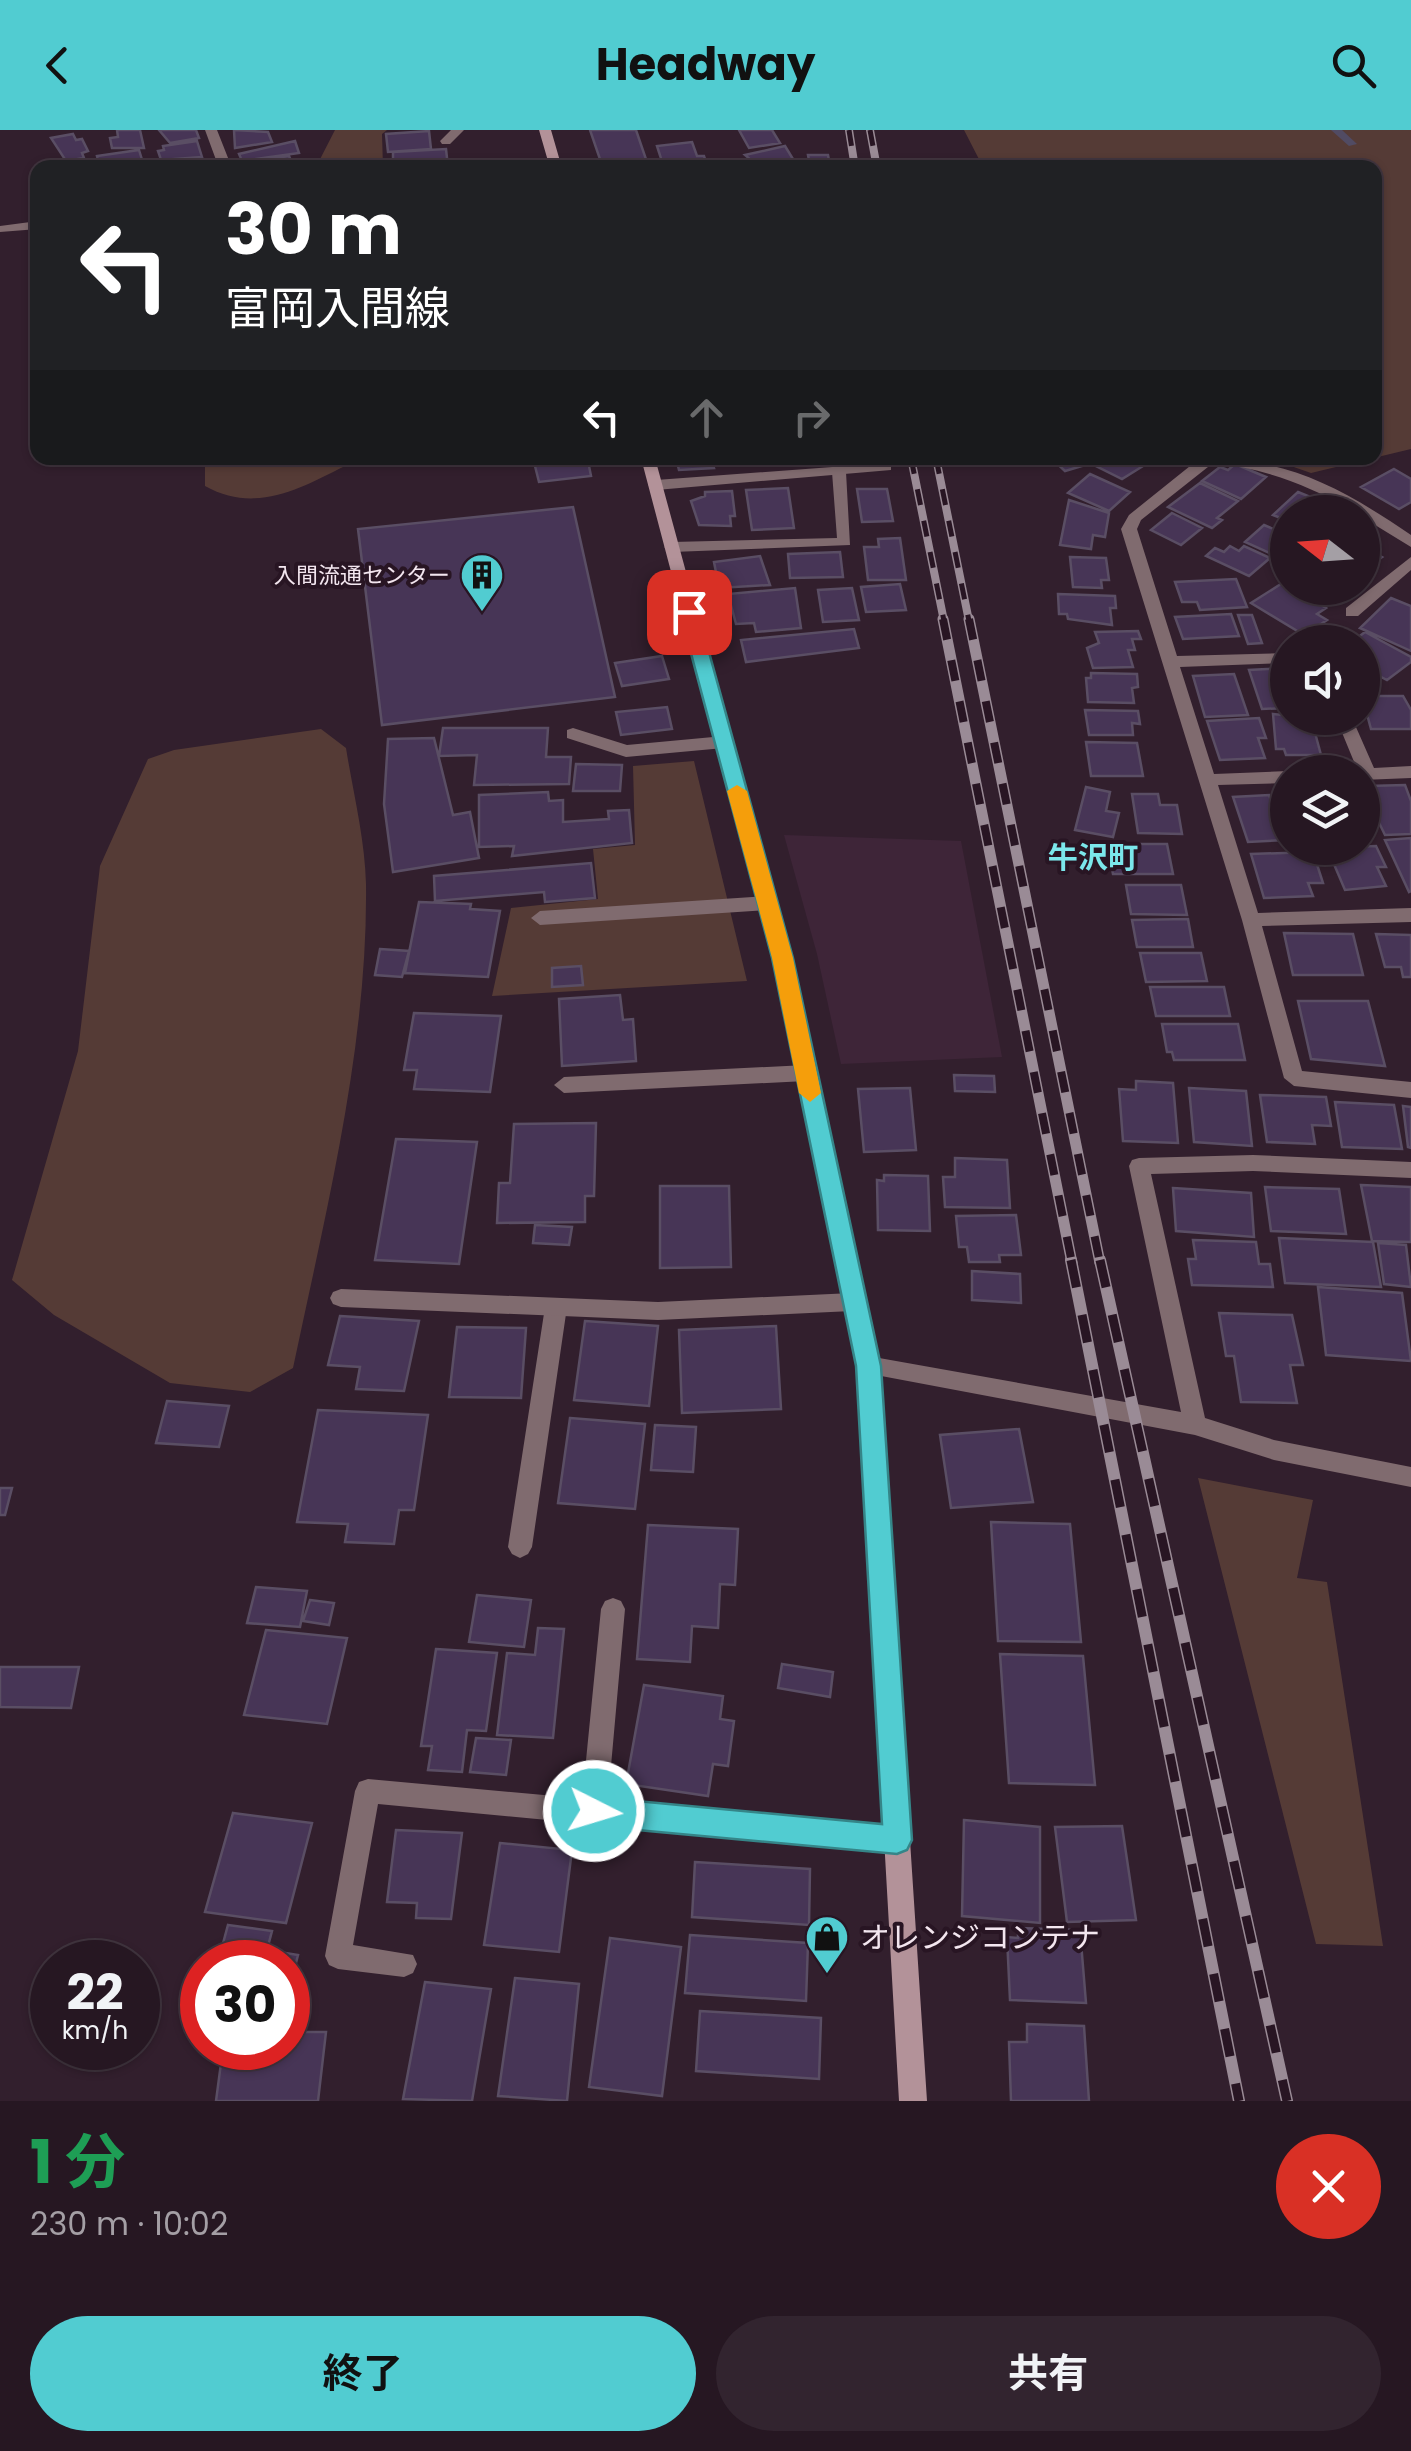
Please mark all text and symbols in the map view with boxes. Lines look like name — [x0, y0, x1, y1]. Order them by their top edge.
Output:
text: Headway — [596, 33, 815, 96]
icon: back — [30, 38, 85, 93]
icon: search — [1326, 38, 1381, 93]
text: 30 m — [225, 180, 402, 279]
icon: left — [60, 200, 190, 330]
text: 富岡入間線 — [225, 277, 450, 340]
icon: left — [574, 390, 629, 445]
icon: ahead — [679, 390, 734, 445]
icon: right — [784, 390, 839, 445]
north arrow — [1270, 495, 1380, 605]
map controls — [1270, 495, 1380, 865]
building icon: 入間流通センター — [459, 552, 505, 613]
place label: 入間流通センター — [274, 560, 450, 591]
pin — [647, 570, 732, 655]
icon: arrive — [662, 585, 717, 640]
button: sound — [1270, 625, 1380, 735]
button: layers — [1270, 755, 1380, 865]
district label: 牛沢町 — [1048, 836, 1138, 879]
position arrow — [542, 1759, 646, 1863]
shop icon: オレンジコンテナ — [804, 1914, 850, 1975]
place label: オレンジコンテナ — [860, 1916, 1100, 1959]
speed limit sign: 30 — [180, 1940, 310, 2070]
text: 22 — [66, 1957, 124, 2028]
text: km/h — [62, 2013, 128, 2048]
text: 1 分 — [30, 2120, 125, 2204]
button: close — [1276, 2134, 1381, 2239]
text: 230 m · 10:02 — [30, 2201, 228, 2246]
button: 終了 — [30, 2316, 696, 2431]
button: 共有 — [716, 2316, 1381, 2431]

